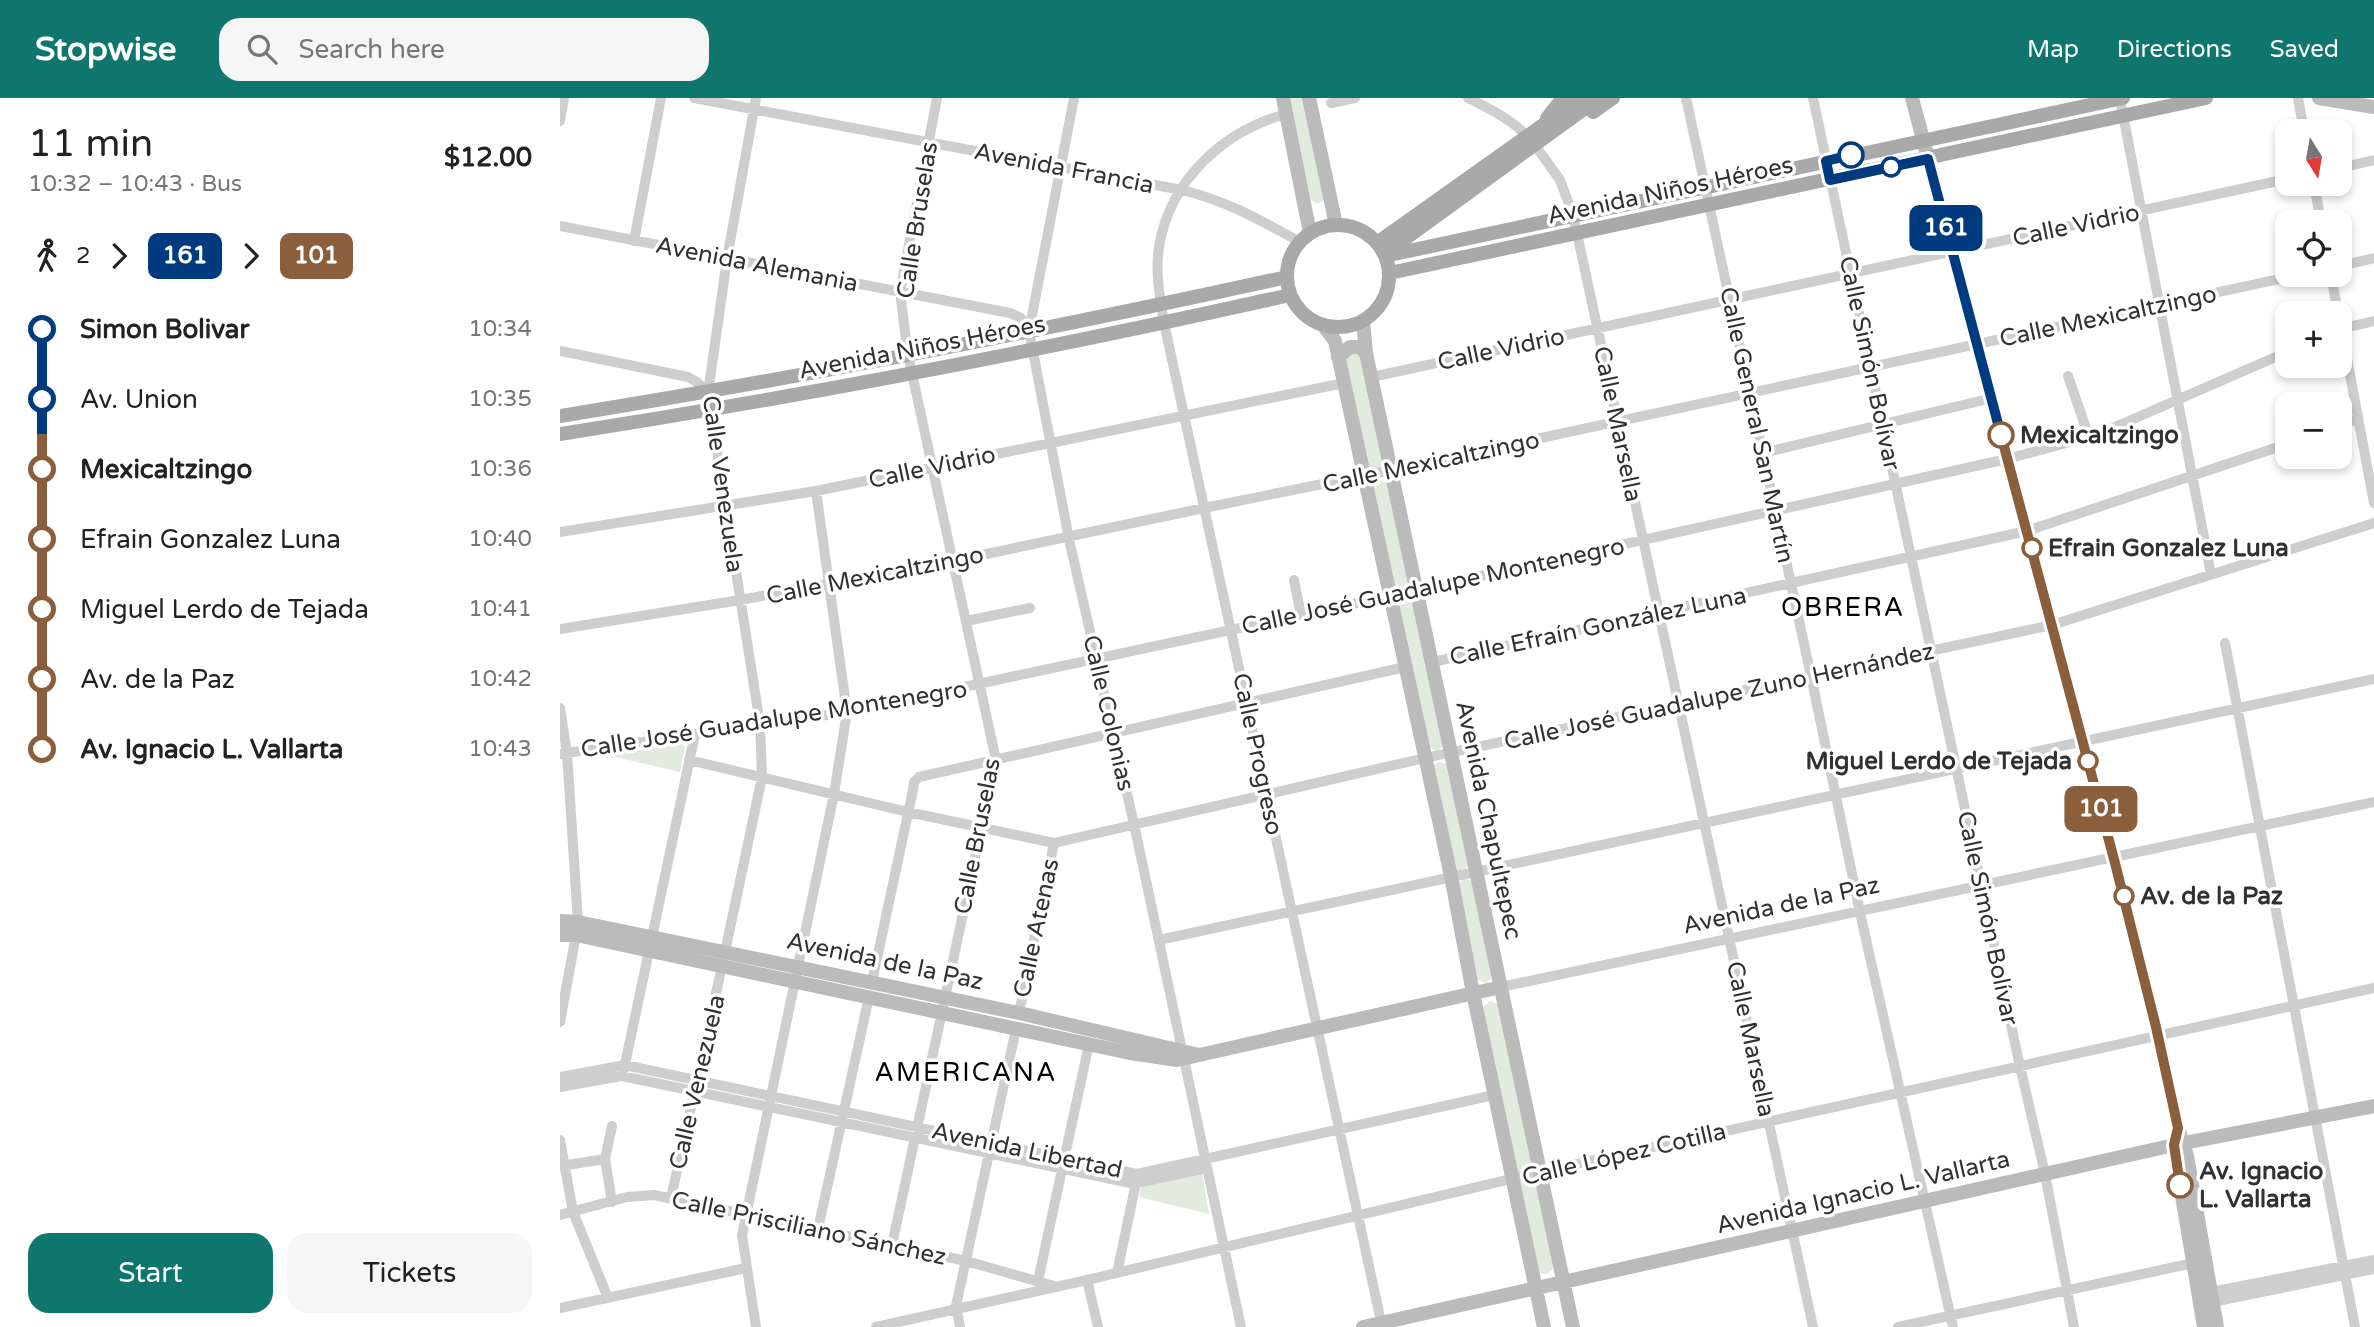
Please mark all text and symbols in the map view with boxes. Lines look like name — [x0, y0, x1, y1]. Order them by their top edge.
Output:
search box — [219, 18, 709, 81]
text: Stopwise — [35, 30, 177, 69]
icon: search — [243, 30, 281, 68]
text: Search here — [299, 34, 445, 65]
text: Map — [2027, 35, 2079, 64]
text: Directions — [2117, 35, 2232, 64]
text: Saved — [2270, 35, 2339, 64]
north arrow — [2275, 119, 2352, 196]
map controls — [2275, 119, 2352, 469]
text: 11 min — [28, 121, 153, 167]
street label: Avenida Francia — [972, 137, 1156, 200]
street label: Calle Bruselas — [891, 140, 944, 301]
text: $12.00 — [444, 142, 532, 173]
unlabelled marker — [1838, 142, 1864, 168]
street label: Avenida Niños Héroes — [1545, 150, 1796, 231]
unlabelled marker — [1881, 157, 1901, 177]
text: 10:32 – 10:43 · Bus — [28, 170, 242, 198]
street label: Calle Vidrio — [2010, 198, 2142, 253]
line badge: 161 — [1906, 205, 1986, 251]
button: locate — [2275, 210, 2352, 287]
text: 161 — [1923, 213, 1969, 242]
street label: Avenida Alemania — [653, 231, 861, 298]
icon: walk — [28, 237, 66, 275]
icon: forward — [100, 237, 138, 275]
icon: forward — [232, 237, 270, 275]
text: 161 — [162, 241, 208, 270]
text: 101 — [294, 241, 339, 270]
text: 2 — [76, 242, 90, 270]
street label: Calle Simón Bolívar — [1833, 253, 1907, 474]
street label: Calle Mexicaltzingo — [1997, 279, 2219, 354]
street label: Calle General San Martín — [1713, 284, 1800, 566]
button: + — [2275, 301, 2352, 378]
street label: Avenida Niños Héroes — [796, 309, 1048, 386]
text: Simon Bolivar — [80, 314, 249, 345]
text: 10:34 — [468, 315, 532, 343]
street label: Calle Vidrio — [1435, 322, 1567, 377]
street label: Calle Marsella — [1587, 344, 1648, 505]
text: Av. Union — [80, 384, 198, 415]
text: 10:35 — [468, 385, 532, 413]
button: − — [2275, 392, 2352, 469]
street label: Calle Venezuela — [696, 394, 749, 575]
place label: Mexicaltzingo — [2020, 421, 2179, 450]
marker: Mexicaltzingo — [1988, 422, 2014, 448]
street label: Calle Mexicaltzingo — [1320, 425, 1542, 500]
street label: Calle Vidrio — [866, 440, 998, 495]
text: Mexicaltzingo — [80, 454, 252, 485]
text: 10:36 — [468, 455, 532, 483]
text: Efrain Gonzalez Luna — [80, 524, 341, 555]
text: 10:40 — [468, 525, 532, 553]
street label: Calle José Guadalupe Montenegro — [1239, 532, 1627, 641]
place label: Efrain Gonzalez Luna — [2048, 534, 2289, 563]
marker: Efrain Gonzalez Luna — [2022, 538, 2042, 558]
street label: Calle Mexicaltzingo — [764, 540, 986, 611]
street label: Calle Efraín González Luna — [1447, 581, 1749, 672]
district label: OBRERA — [1781, 592, 1905, 623]
text: Miguel Lerdo de Tejada — [80, 594, 369, 625]
text: 10:41 — [468, 595, 532, 623]
street label: Calle Colonias — [1077, 632, 1141, 794]
street label: Calle José Guadalupe Zuno Hernández — [1501, 637, 1937, 756]
text: Av. de la Paz — [80, 664, 235, 695]
text: 10:42 — [468, 665, 532, 693]
street label: Calle Progreso — [1226, 670, 1289, 838]
street label: Calle José Guadalupe Montenegro — [579, 675, 969, 764]
street label: Avenida Chapultepec — [1449, 698, 1528, 942]
text: Av. Ignacio L. Vallarta — [80, 734, 343, 765]
text: 10:43 — [468, 735, 532, 763]
place label: Miguel Lerdo de Tejada — [1805, 747, 2072, 776]
marker: Miguel Lerdo de Tejada — [2078, 751, 2098, 771]
street label: Calle Bruselas — [948, 756, 1007, 917]
line badge: 101 — [2061, 786, 2141, 832]
text: 101 — [2078, 794, 2124, 823]
street label: Calle Simón Bolívar — [1951, 808, 2025, 1029]
street label: Calle Atenas — [1008, 856, 1065, 1000]
street label: Avenida de la Paz — [1680, 870, 1882, 940]
place label: Av. de la Paz — [2140, 882, 2283, 911]
marker: Av. de la Paz — [2114, 886, 2134, 906]
street label: Avenida de la Paz — [784, 926, 986, 996]
street label: Calle Marsella — [1720, 959, 1781, 1120]
street label: Calle Venezuela — [663, 992, 732, 1172]
district label: AMERICANA — [875, 1057, 1057, 1088]
street label: Avenida Libertad — [929, 1116, 1125, 1185]
street label: Calle López Cotilla — [1519, 1117, 1729, 1192]
street label: Avenida Ignacio L. Vallarta — [1713, 1145, 2013, 1240]
place label: Av. Ignacio L. Vallarta — [2199, 1157, 2323, 1214]
marker: Av. Ignacio L. Vallarta — [2167, 1172, 2193, 1198]
street label: Calle Prisciliano Sánchez — [669, 1185, 949, 1272]
button: Start — [28, 1233, 273, 1313]
button: Tickets — [287, 1233, 532, 1313]

